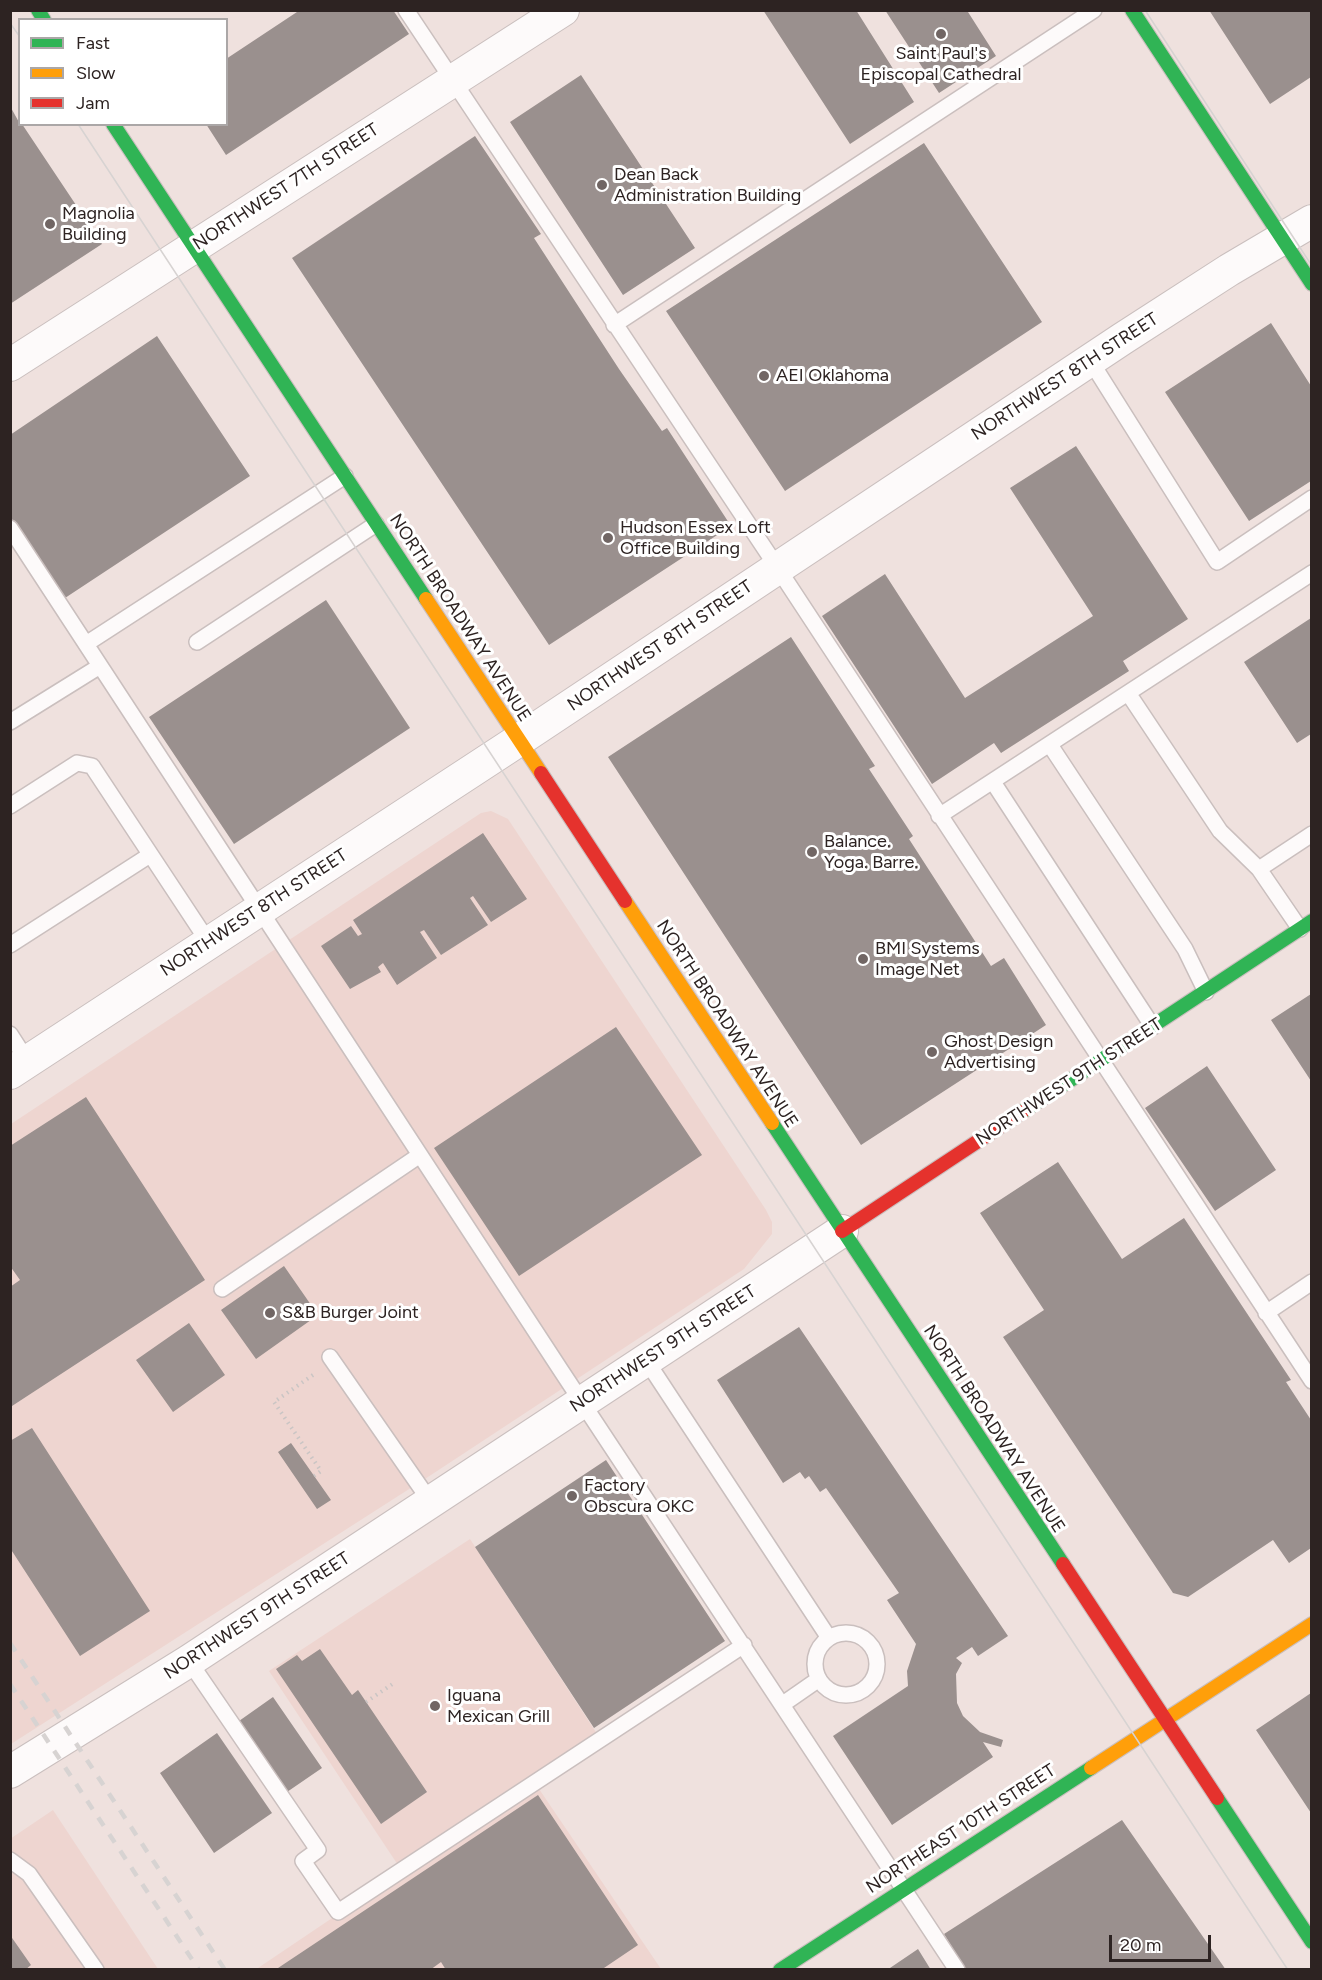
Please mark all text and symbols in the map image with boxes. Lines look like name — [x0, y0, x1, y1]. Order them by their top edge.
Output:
legend — [18, 18, 228, 126]
marker: Saint Paul's Episcopal Cathedral — [934, 27, 948, 41]
text: Fast — [76, 32, 110, 54]
place label: Saint Paul's Episcopal Cathedral — [861, 43, 1021, 86]
text: Slow — [76, 62, 115, 84]
text: Jam — [76, 92, 110, 114]
street label: NORTHWEST 7TH STREET — [189, 119, 383, 255]
place label: Dean Back Administration Building — [614, 164, 801, 207]
marker: Dean Back Administration Building — [595, 178, 609, 192]
place label: Magnolia Building — [62, 203, 135, 246]
marker: Magnolia Building — [43, 217, 57, 231]
street label: NORTHWEST 8TH STREET — [968, 308, 1162, 446]
place label: AEI Oklahoma — [776, 365, 889, 387]
marker: AEI Oklahoma — [757, 369, 771, 383]
street label: NORTH BROADWAY AVENUE — [385, 510, 535, 726]
place label: Hudson Essex Loft Office Building — [620, 517, 771, 560]
marker: Hudson Essex Loft Office Building — [601, 531, 615, 545]
street label: NORTHWEST 8TH STREET — [563, 576, 757, 716]
place label: Balance. Yoga. Barre. — [824, 831, 918, 874]
street label: NORTHWEST 8TH STREET — [157, 844, 351, 982]
marker: Balance. Yoga. Barre. — [805, 845, 819, 859]
street label: NORTH BROADWAY AVENUE — [652, 916, 802, 1132]
place label: BMI Systems Image Net — [875, 938, 980, 980]
marker: BMI Systems Image Net — [856, 952, 870, 966]
street label: NORTHWEST 9TH STREET — [972, 1014, 1166, 1150]
place label: Ghost Design Advertising — [944, 1031, 1053, 1074]
marker: Ghost Design Advertising — [925, 1045, 939, 1059]
street label: NORTHWEST 9TH STREET — [566, 1281, 760, 1417]
place label: S&B Burger Joint — [282, 1302, 419, 1324]
marker: S&B Burger Joint — [263, 1306, 277, 1320]
street label: NORTH BROADWAY AVENUE — [919, 1321, 1069, 1537]
place label: Factory Obscura OKC — [584, 1475, 694, 1518]
marker: Factory Obscura OKC — [565, 1489, 579, 1503]
street label: NORTHWEST 9TH STREET — [160, 1548, 354, 1684]
place label: Iguana Mexican Grill — [447, 1685, 550, 1728]
marker: Iguana Mexican Grill — [428, 1699, 442, 1713]
street label: NORTHEAST 10TH STREET — [862, 1760, 1060, 1898]
scale bar — [1112, 1923, 1214, 1961]
text: 20 m — [1120, 1934, 1161, 1956]

